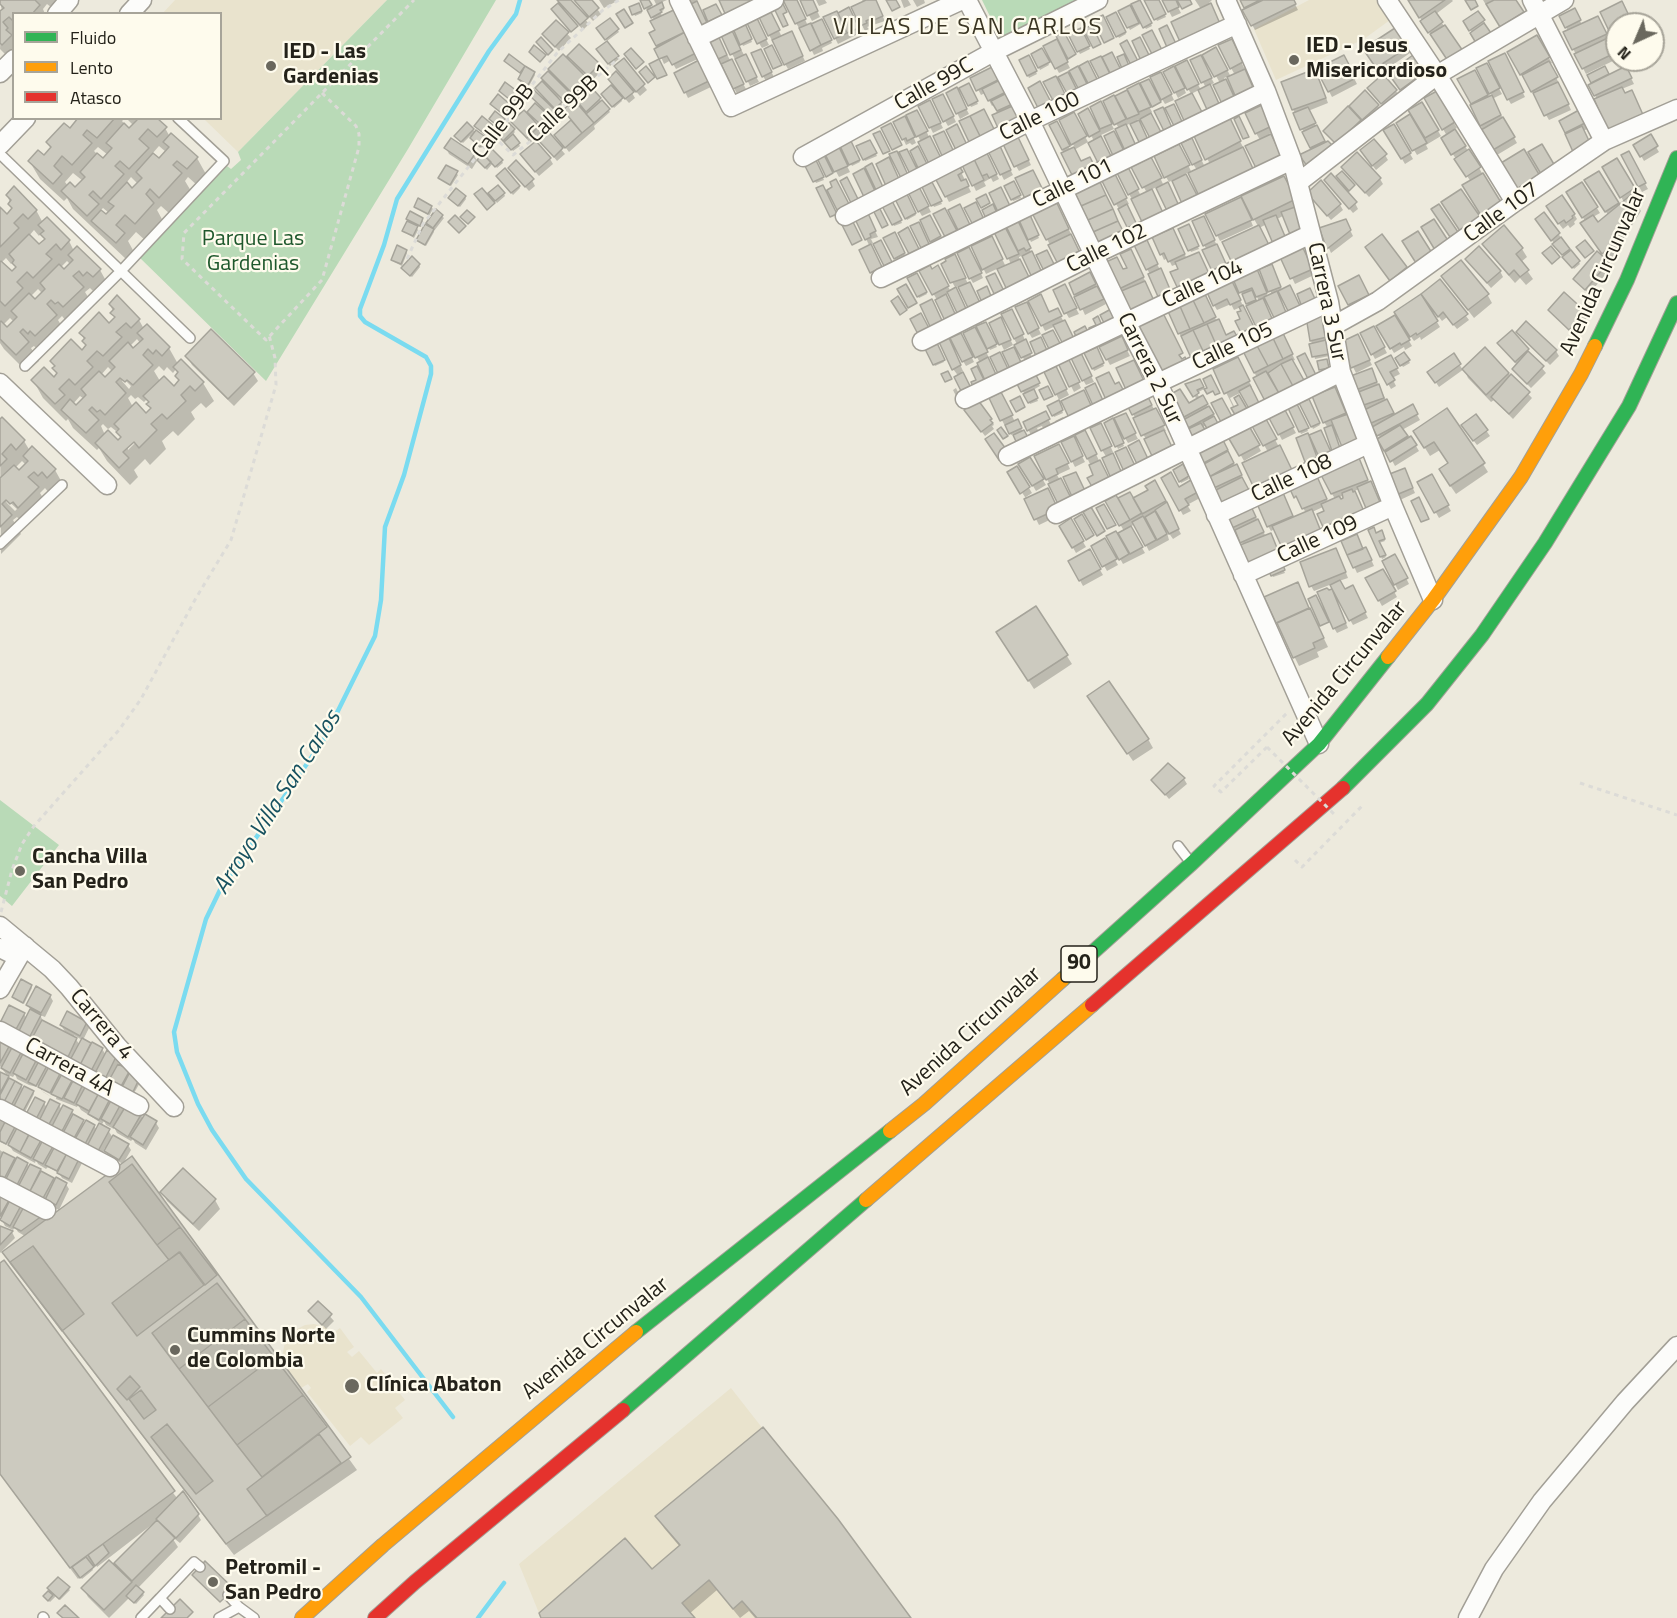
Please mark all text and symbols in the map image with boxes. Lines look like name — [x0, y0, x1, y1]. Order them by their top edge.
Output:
legend — [12, 12, 222, 120]
north arrow — [1605, 12, 1665, 72]
district label: VILLAS DE SAN CARLOS — [833, 14, 1103, 42]
text: Fluido — [70, 24, 116, 51]
place label: IED - Jesus Misericordioso — [1306, 34, 1447, 86]
place label: IED - Las Gardenias — [283, 40, 379, 92]
text: N — [1612, 41, 1636, 66]
street label: Calle 99C — [890, 53, 978, 117]
marker: IED - Jesus Misericordioso — [1287, 53, 1301, 67]
text: Lento — [70, 54, 113, 81]
marker: IED - Las Gardenias — [264, 59, 278, 73]
street label: Calle 99B 1 — [523, 59, 617, 149]
street label: Calle 99B — [467, 79, 541, 165]
text: Atasco — [70, 84, 121, 111]
street label: Calle 100 — [996, 86, 1084, 148]
street label: Calle 101 — [1029, 153, 1117, 215]
street label: Calle 107 — [1459, 177, 1545, 249]
street label: Avenida Circunvalar — [1555, 184, 1653, 360]
street label: Calle 102 — [1063, 218, 1151, 280]
park label: Parque Las Gardenias — [202, 227, 304, 278]
street label: Carrera 3 Sur — [1301, 240, 1351, 364]
street label: Calle 104 — [1158, 255, 1248, 315]
street label: Carrera 2 Sur — [1111, 309, 1187, 429]
street label: Calle 105 — [1188, 317, 1278, 377]
street label: Calle 108 — [1247, 449, 1337, 509]
street label: Calle 109 — [1273, 510, 1363, 570]
street label: Avenida Circunvalar — [1277, 596, 1413, 752]
water label: Arroyo Villa San Carlos — [208, 706, 348, 900]
place label: Cancha Villa San Pedro — [32, 845, 147, 896]
marker: Cancha Villa San Pedro — [13, 864, 27, 878]
road number: 90 — [1061, 946, 1097, 982]
street label: Avenida Circunvalar — [895, 962, 1047, 1102]
street label: Carrera 4 — [64, 984, 138, 1066]
street label: Carrera 4A — [20, 1033, 118, 1103]
street label: Avenida Circunvalar — [518, 1272, 674, 1406]
place label: Cummins Norte de Colombia — [187, 1324, 335, 1376]
marker: Cummins Norte de Colombia — [168, 1343, 182, 1357]
place label: Clínica Abaton — [366, 1373, 502, 1399]
marker: Clínica Abaton — [343, 1377, 361, 1395]
place label: Petromil - San Pedro — [225, 1556, 321, 1608]
marker: Petromil - San Pedro — [206, 1575, 220, 1589]

